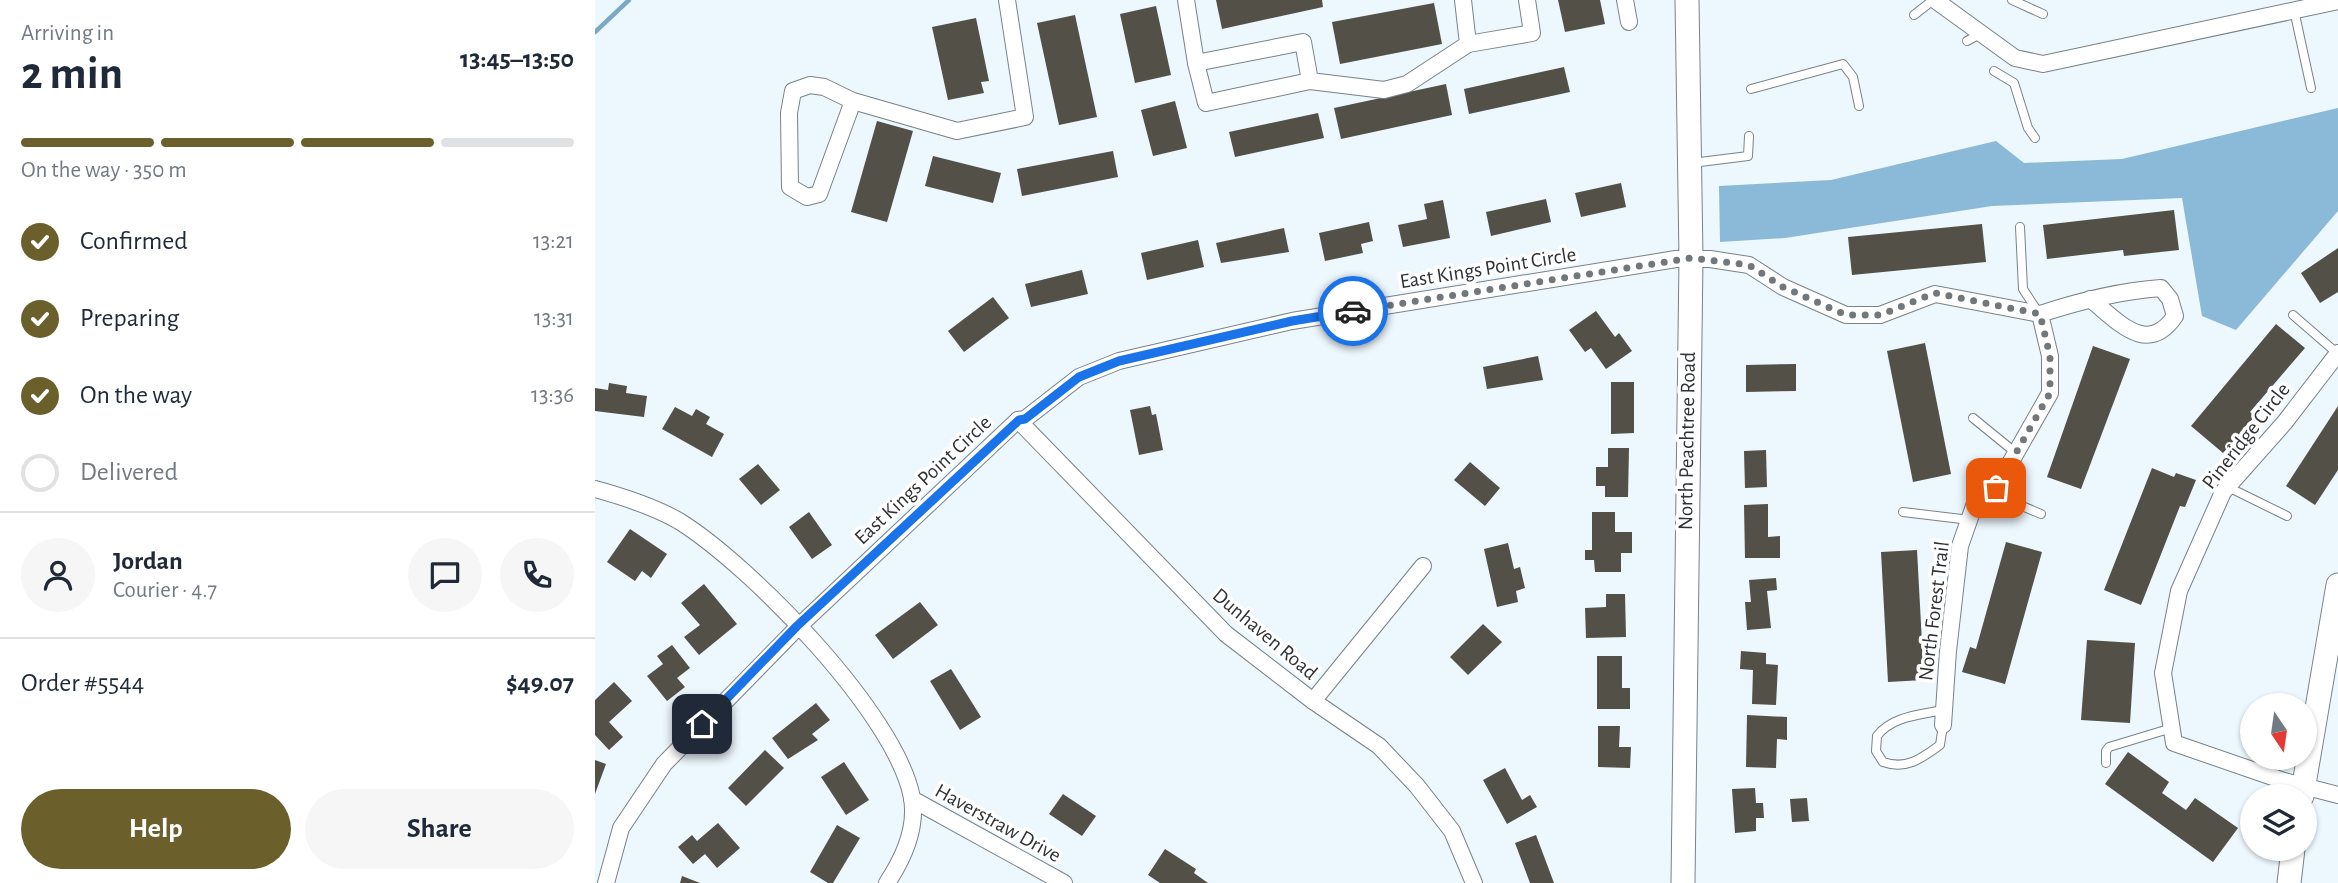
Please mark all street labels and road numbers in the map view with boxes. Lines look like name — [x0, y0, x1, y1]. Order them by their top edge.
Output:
street label: East Kings Point Circle — [1398, 244, 1578, 292]
street label: North Peachtree Road — [1675, 352, 1699, 530]
street label: Pineridge Circle — [2198, 379, 2294, 493]
street label: East Kings Point Circle — [851, 412, 995, 548]
street label: North Forest Trail — [1915, 540, 1953, 682]
street label: Dunhaven Road — [1209, 584, 1321, 684]
street label: Haverstraw Drive — [932, 780, 1064, 866]

